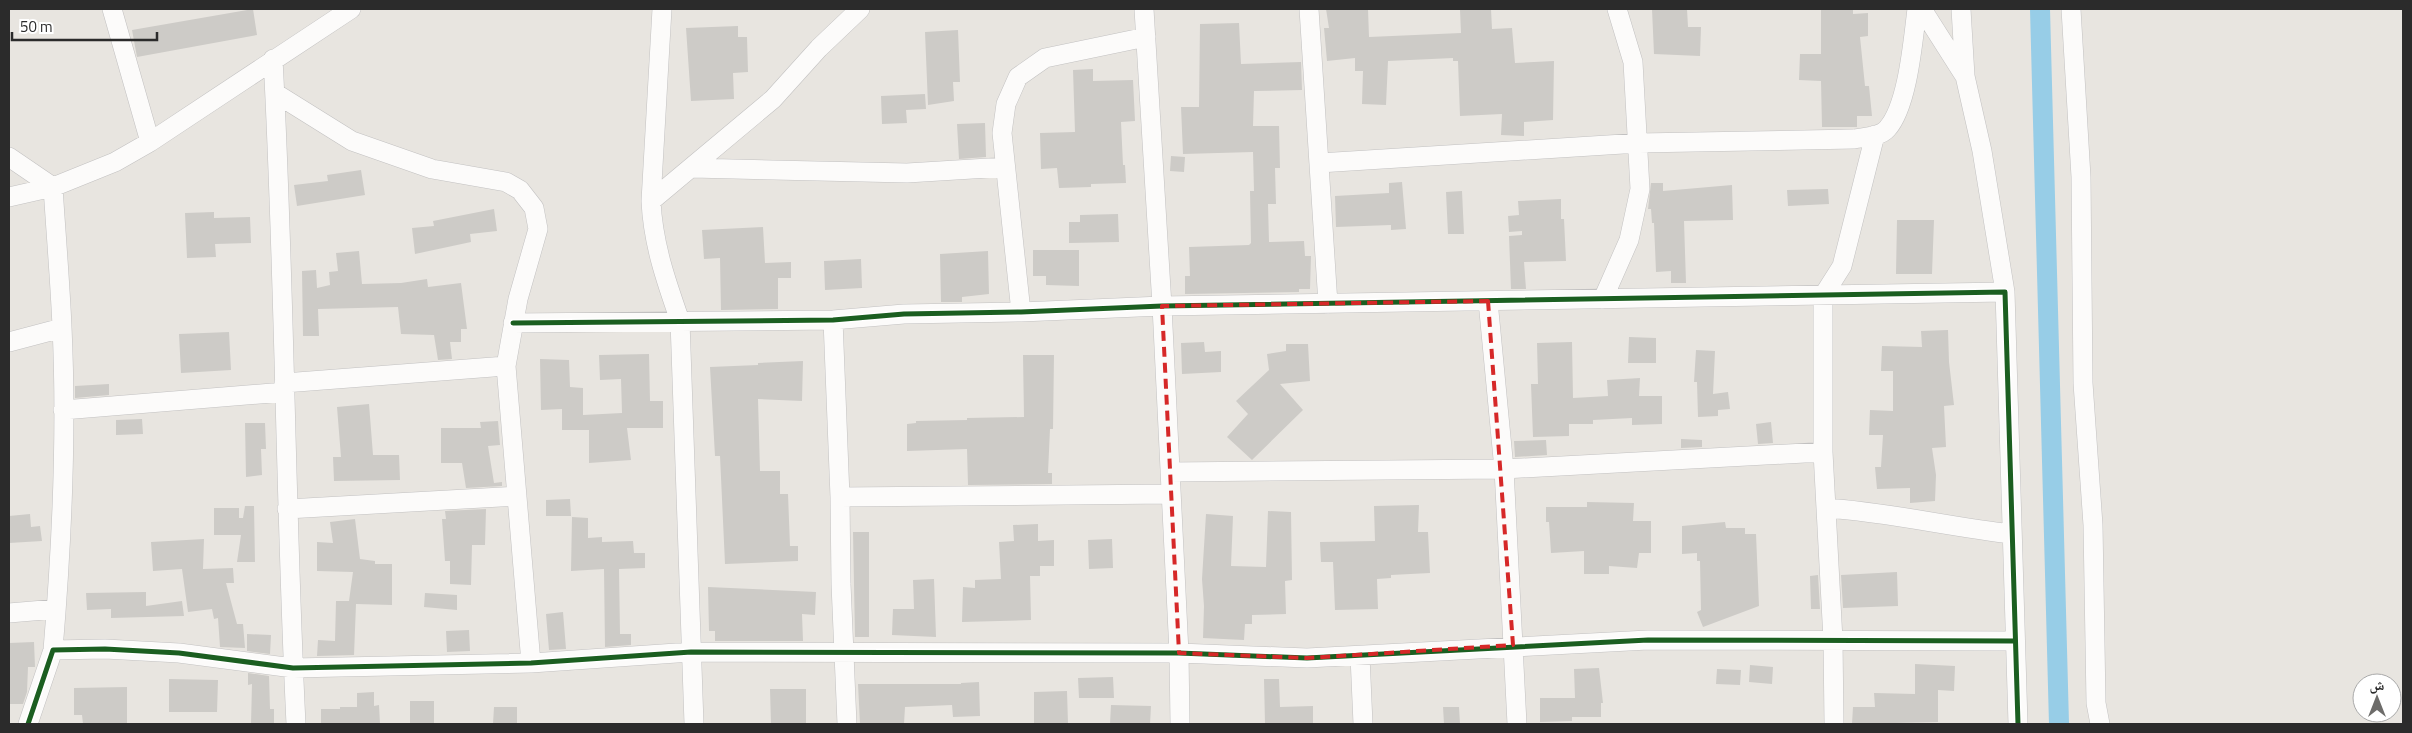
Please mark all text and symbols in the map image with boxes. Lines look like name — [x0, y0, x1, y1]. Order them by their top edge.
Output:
scale bar — [12, 10, 158, 42]
text: 50 m — [20, 15, 53, 38]
north arrow — [2352, 673, 2402, 723]
text: ش — [2370, 674, 2385, 695]

